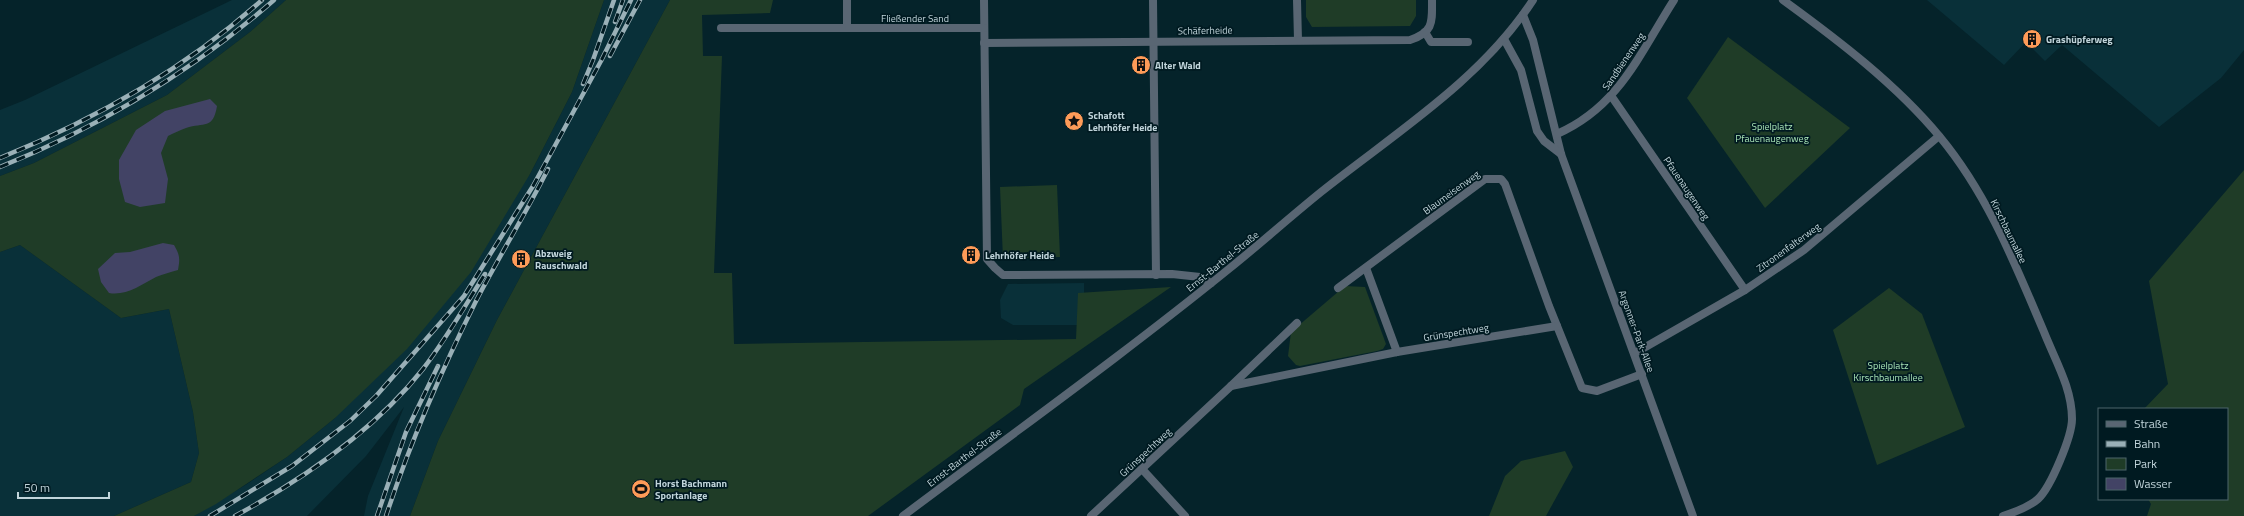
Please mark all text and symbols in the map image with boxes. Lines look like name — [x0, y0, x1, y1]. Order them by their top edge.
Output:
street label: Fließender Sand — [881, 11, 949, 26]
street label: Schäferheide — [1177, 23, 1233, 38]
building icon: Grashüpferweg — [2021, 28, 2043, 50]
street label: Sandbienenweg — [1598, 29, 1648, 93]
place label: Grashüpferweg — [2046, 32, 2113, 47]
building icon: Alter Wald — [1130, 54, 1152, 76]
place label: Alter Wald — [1155, 58, 1201, 73]
place label: Schafott Lehrhöfer Heide — [1088, 108, 1157, 135]
place icon: Schafott Lehrhöfer Heide — [1063, 110, 1085, 132]
park label: Spielplatz Pfauenaugenweg — [1735, 119, 1809, 146]
street label: Pfauenaugenweg — [1660, 154, 1713, 223]
street label: Blaumeisenweg — [1420, 167, 1483, 218]
street label: Kirschbaumallee — [1987, 197, 2031, 266]
street label: Zitronenfalterweg — [1753, 219, 1823, 276]
street label: Ernst-Barthel-Straße — [1183, 227, 1262, 295]
building icon: Lehrhöfer Heide — [960, 244, 982, 266]
place label: Abzweig Rauschwald — [535, 246, 587, 273]
building icon: Abzweig Rauschwald — [510, 248, 532, 270]
place label: Lehrhöfer Heide — [985, 248, 1054, 263]
street label: Argonner-Park-Allee — [1615, 288, 1658, 374]
street label: Grünspechtweg — [1422, 320, 1490, 345]
park label: Spielplatz Kirschbaumallee — [1853, 358, 1923, 385]
legend — [2098, 408, 2228, 500]
text: Straße — [2134, 414, 2168, 433]
street label: Ernst-Barthel-Straße — [924, 424, 1005, 490]
street label: Grünspechtweg — [1116, 424, 1175, 480]
text: Bahn — [2134, 434, 2160, 453]
text: Park — [2134, 454, 2157, 473]
scale bar — [18, 474, 109, 500]
text: Wasser — [2134, 474, 2172, 493]
place label: Horst Bachmann Sportanlage — [655, 476, 727, 503]
text: 50 m — [24, 478, 50, 497]
sports icon: Horst Bachmann Sportanlage — [630, 478, 652, 500]

